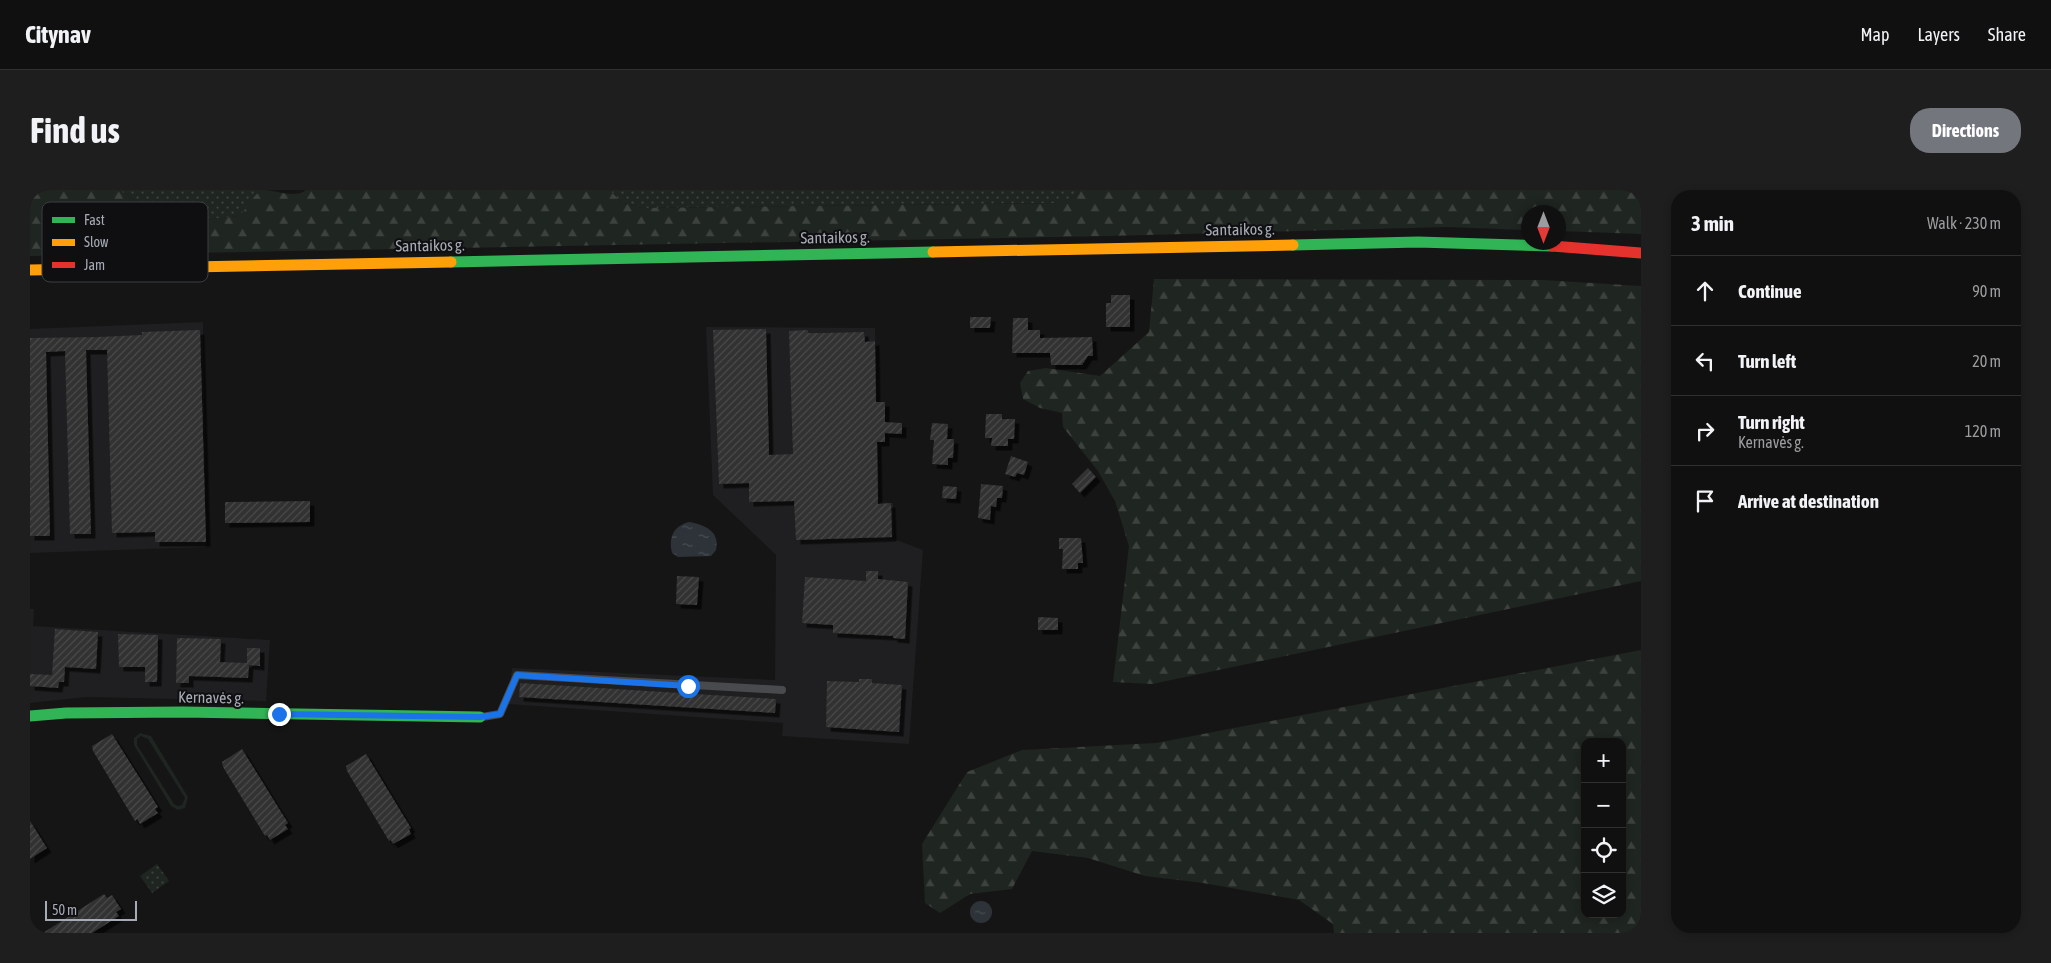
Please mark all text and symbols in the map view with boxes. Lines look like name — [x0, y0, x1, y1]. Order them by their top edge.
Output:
text: Citynav — [25, 21, 91, 48]
text: Map — [1860, 24, 1889, 45]
text: Layers — [1917, 24, 1960, 45]
text: Share — [1988, 24, 2026, 45]
button: Directions — [1910, 108, 2021, 153]
text: Find us — [30, 110, 120, 150]
legend — [42, 202, 208, 282]
north arrow — [1521, 205, 1566, 250]
text: 3 min — [1691, 211, 1734, 235]
text: Fast — [84, 212, 105, 228]
text: Walk · 230 m — [1927, 214, 2001, 232]
street label: Santaikos g. — [1205, 219, 1275, 240]
street label: Santaikos g. — [800, 227, 870, 248]
text: Slow — [84, 234, 109, 250]
street label: Santaikos g. — [395, 235, 465, 256]
text: Jam — [84, 257, 105, 273]
icon: ahead — [1691, 277, 1719, 305]
text: Continue — [1738, 280, 1802, 302]
text: 90 m — [1972, 282, 2001, 300]
icon: left — [1691, 347, 1719, 375]
text: Turn left — [1738, 350, 1796, 372]
text: 20 m — [1972, 352, 2001, 370]
text: Turn right — [1738, 411, 1805, 433]
icon: right — [1691, 417, 1719, 445]
text: 120 m — [1965, 422, 2001, 440]
text: Kernavės g. — [1738, 433, 1804, 451]
icon: arrive — [1691, 487, 1719, 515]
text: Arrive at destination — [1738, 490, 1879, 512]
route start — [677, 675, 700, 698]
street label: Kernavės g. — [178, 687, 244, 708]
route end — [268, 703, 291, 726]
map controls — [1581, 738, 1626, 918]
button: + — [1581, 738, 1626, 783]
button: − — [1581, 783, 1626, 828]
button: locate — [1581, 828, 1626, 873]
button: layers — [1581, 873, 1626, 918]
scale bar — [45, 898, 138, 921]
text: 50 m — [52, 902, 77, 918]

